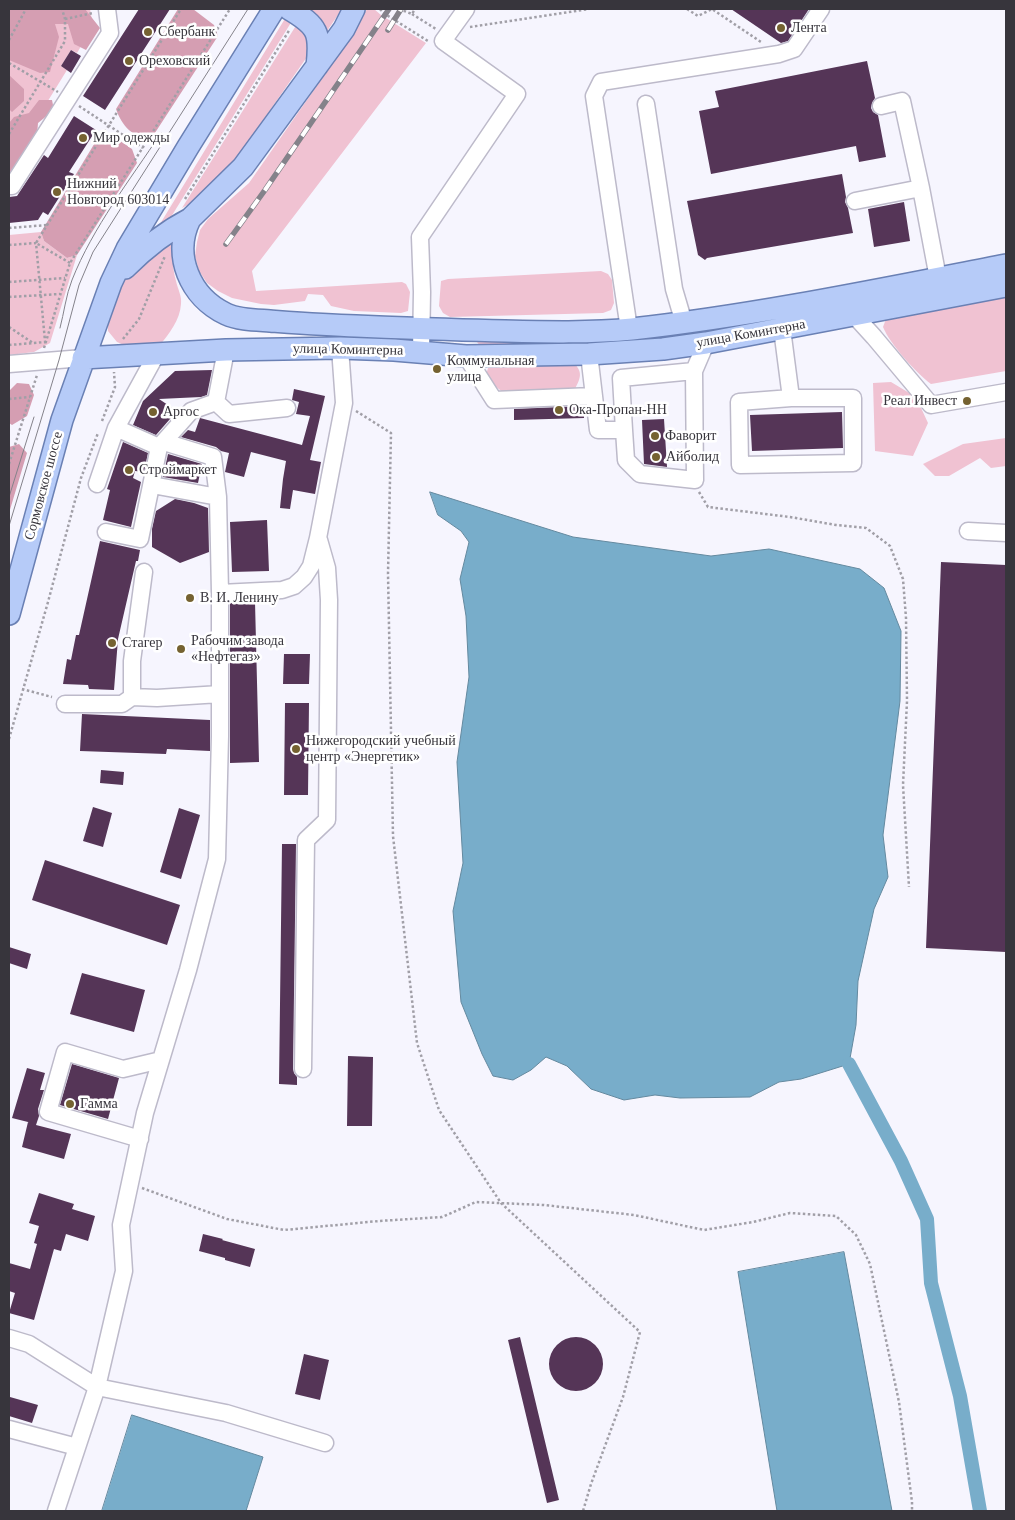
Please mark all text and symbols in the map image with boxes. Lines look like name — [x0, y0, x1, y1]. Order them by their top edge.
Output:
place label: Лента — [791, 20, 827, 36]
marker: Лента — [775, 22, 787, 34]
place label: Сбербанк — [158, 24, 215, 40]
marker: Сбербанк — [142, 26, 154, 38]
place label: Ореховский — [139, 53, 210, 69]
marker: Ореховский — [123, 55, 135, 67]
place label: Мир одежды — [93, 130, 170, 146]
marker: Мир одежды — [77, 132, 89, 144]
place label: Нижний Новгород 603014 — [67, 176, 169, 208]
marker: Нижний Новгород 603014 — [51, 186, 63, 198]
street label: улица Коминтерна — [695, 316, 807, 352]
street label: улица Коминтерна — [293, 341, 403, 359]
place label: Коммунальная улица — [447, 353, 534, 386]
marker: Коммунальная улица — [431, 363, 443, 375]
place label: Реал Инвест — [883, 393, 957, 409]
marker: Реал Инвест — [961, 395, 973, 407]
place label: Ока-Пропан-НН — [569, 402, 667, 418]
place label: Аргос — [163, 404, 199, 420]
marker: Ока-Пропан-НН — [553, 404, 565, 416]
marker: Аргос — [147, 406, 159, 418]
place label: Фаворит — [665, 428, 716, 444]
street label: Сормовское шоссе — [21, 430, 67, 542]
marker: Фаворит — [649, 430, 661, 442]
place label: Айболид — [666, 449, 719, 465]
marker: Айболид — [650, 451, 662, 463]
place label: Строймаркет — [139, 462, 217, 478]
marker: Строймаркет — [123, 464, 135, 476]
place label: В. И. Ленину — [200, 590, 279, 606]
marker: В. И. Ленину — [184, 592, 196, 604]
place label: Рабочим завода «Нефтегаз» — [191, 633, 284, 666]
place label: Стагер — [122, 635, 162, 651]
marker: Стагер — [106, 637, 118, 649]
marker: Рабочим завода «Нефтегаз» — [175, 643, 187, 655]
place label: Нижегородский учебный центр «Энергетик» — [306, 733, 456, 766]
marker: Нижегородский учебный центр «Энергетик» — [290, 743, 302, 755]
place label: Гамма — [80, 1096, 118, 1112]
marker: Гамма — [64, 1098, 76, 1110]

